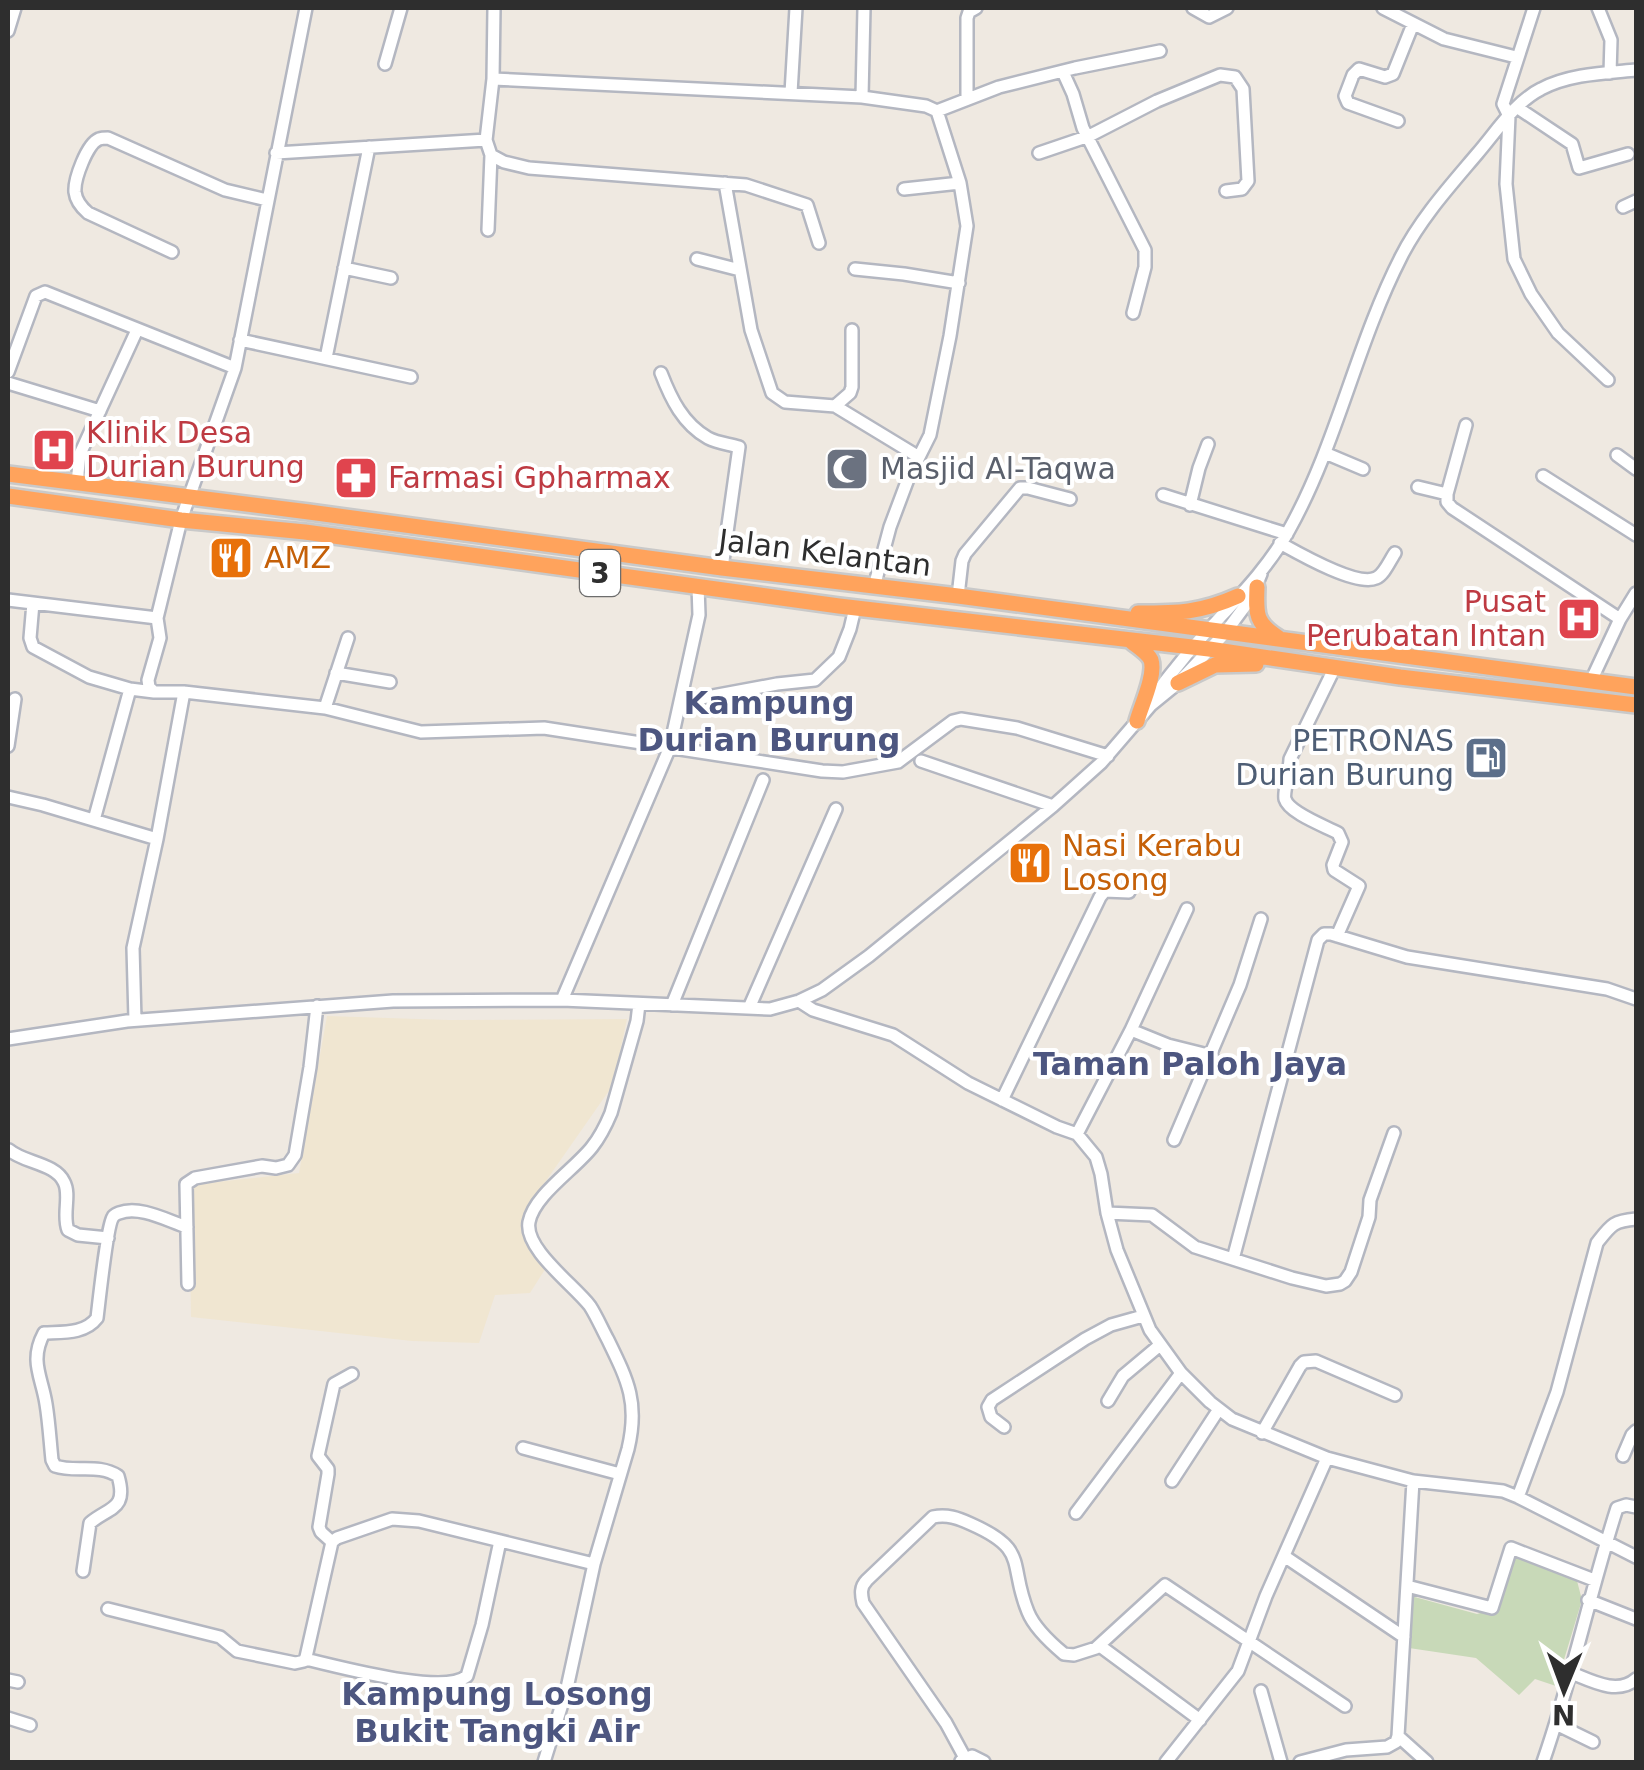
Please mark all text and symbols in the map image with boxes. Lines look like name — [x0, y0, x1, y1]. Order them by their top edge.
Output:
place label: Klinik Desa Durian Burung — [86, 415, 305, 484]
hospital icon: Klinik Desa Durian Burung — [31, 427, 77, 473]
mosque icon: Masjid Al-Taqwa — [824, 446, 870, 492]
place label: Masjid Al-Taqwa — [880, 451, 1116, 486]
pharmacy icon: Farmasi Gpharmax — [333, 455, 379, 501]
place label: Farmasi Gpharmax — [388, 460, 671, 495]
street label: Jalan Kelantan — [715, 522, 933, 583]
restaurant icon: AMZ — [208, 535, 254, 581]
place label: AMZ — [264, 540, 331, 575]
road number: 3 — [580, 550, 620, 596]
place label: Pusat Perubatan Intan — [1306, 584, 1546, 653]
hospital icon: Pusat Perubatan Intan — [1556, 596, 1602, 642]
district label: Kampung Durian Burung — [637, 684, 901, 759]
place label: PETRONAS Durian Burung — [1235, 723, 1454, 792]
fuel station icon: PETRONAS Durian Burung — [1463, 735, 1509, 781]
place label: Nasi Kerabu Losong — [1062, 828, 1242, 897]
restaurant icon: Nasi Kerabu Losong — [1007, 840, 1053, 886]
district label: Taman Paloh Jaya — [1033, 1045, 1347, 1083]
north arrow — [1514, 1640, 1614, 1740]
district label: Kampung Losong Bukit Tangki Air — [341, 1675, 653, 1750]
text: N — [1552, 1698, 1576, 1731]

